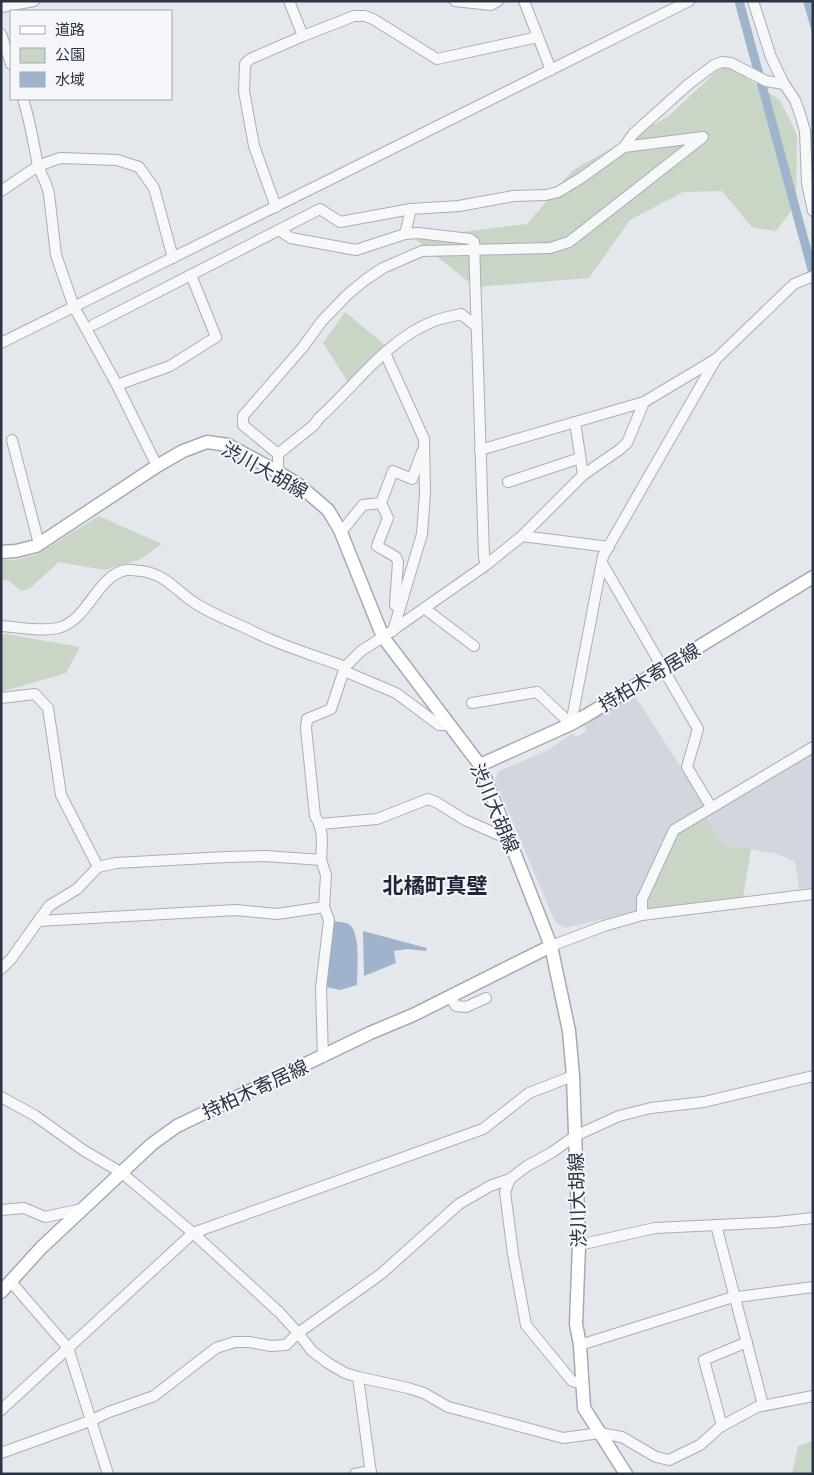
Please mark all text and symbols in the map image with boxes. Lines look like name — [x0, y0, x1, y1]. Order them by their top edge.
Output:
legend — [10, 10, 172, 100]
text: 道路 — [55, 20, 85, 38]
text: 公園 — [55, 45, 85, 63]
text: 水域 — [55, 70, 85, 88]
street label: 渋川大胡線 — [218, 436, 312, 503]
street label: 持柏木寄居線 — [594, 637, 704, 716]
street label: 渋川大胡線 — [466, 760, 525, 856]
district label: 北橘町真壁 — [383, 872, 488, 897]
street label: 持柏木寄居線 — [198, 1054, 311, 1123]
street label: 渋川大胡線 — [563, 1152, 590, 1248]

